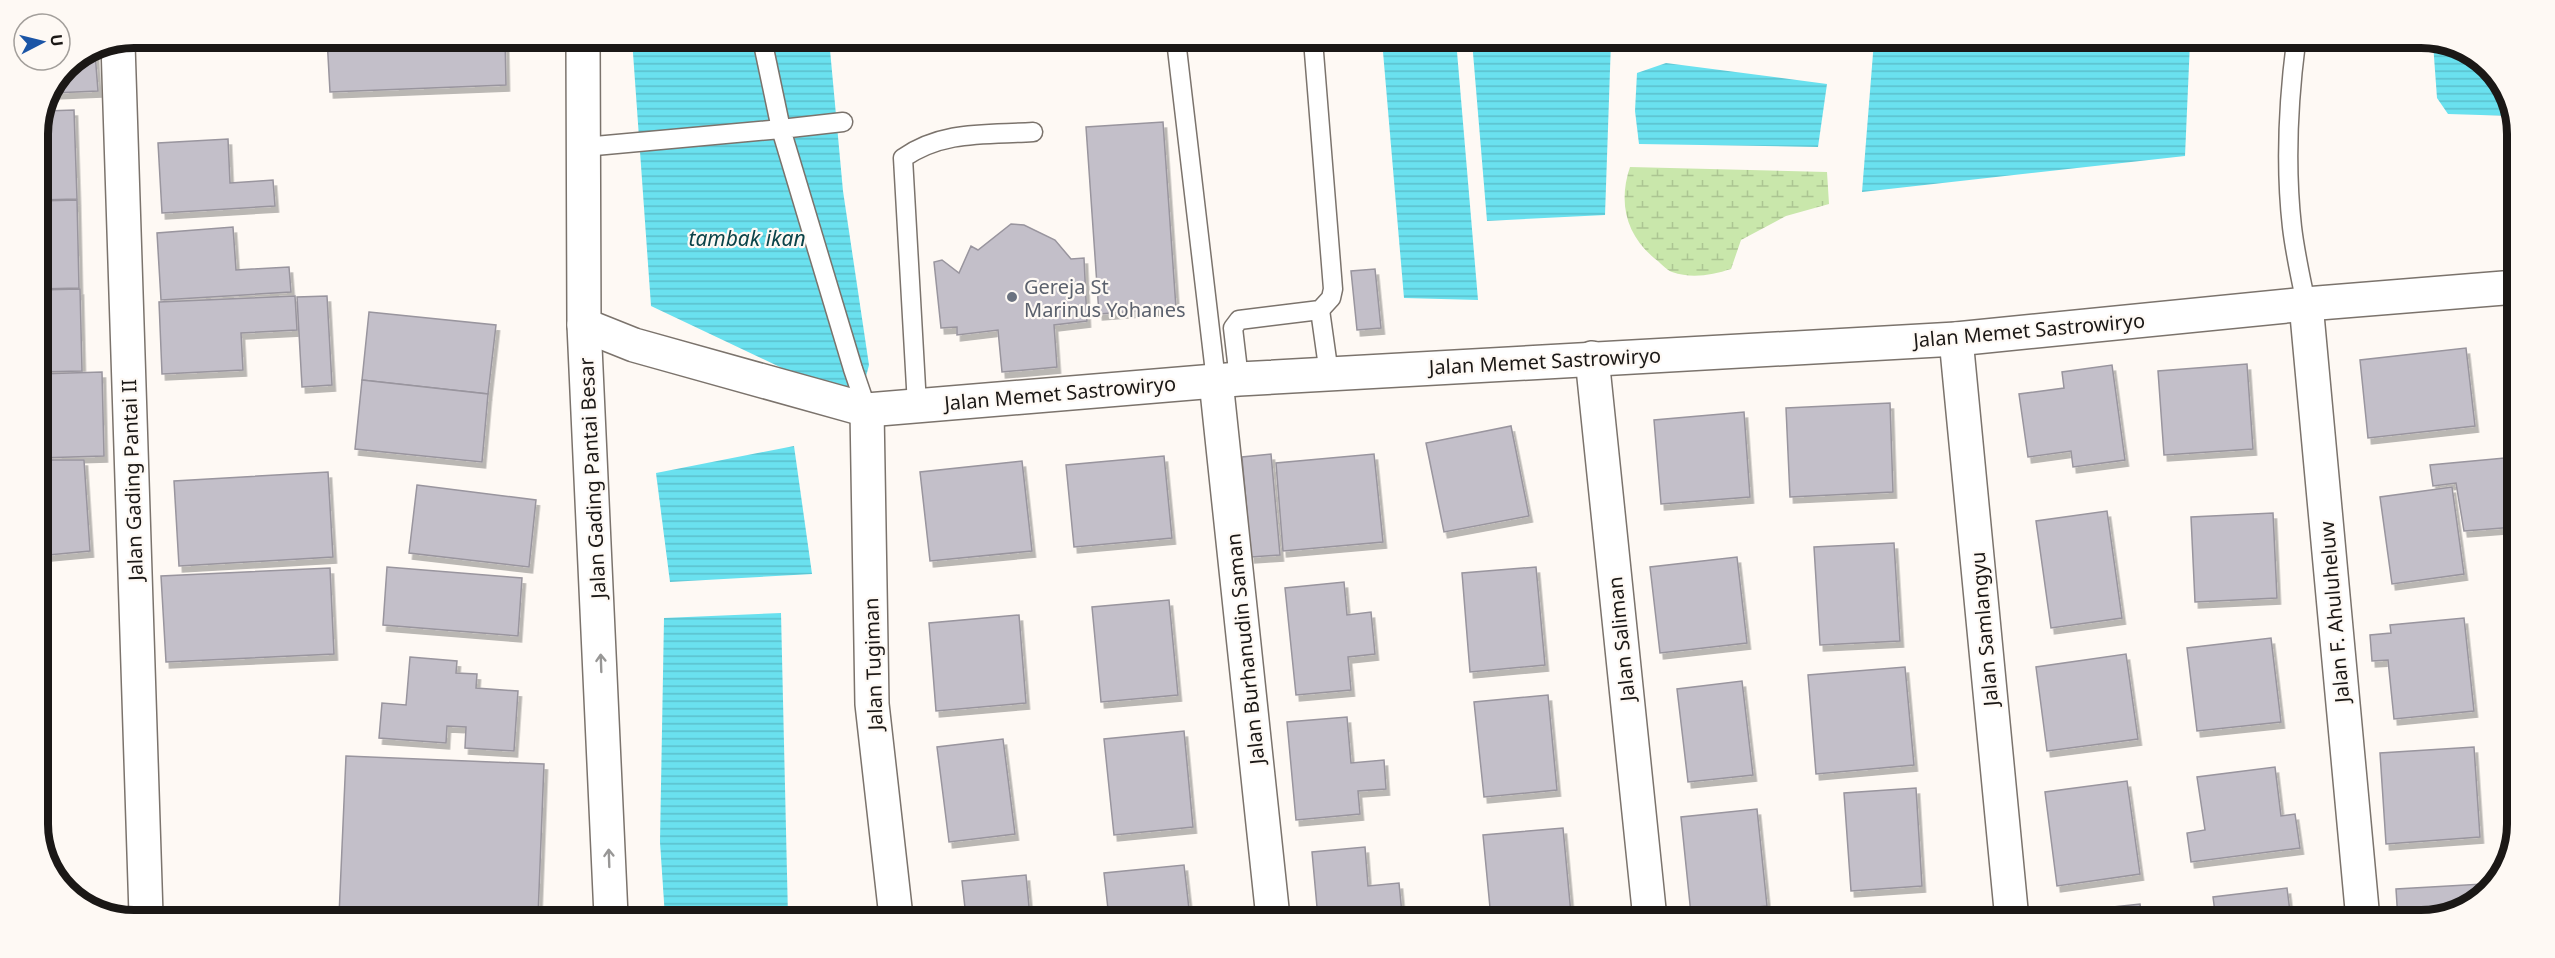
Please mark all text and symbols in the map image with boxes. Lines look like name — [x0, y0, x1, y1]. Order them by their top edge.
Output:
north arrow — [12, 12, 72, 72]
text: U — [45, 33, 69, 48]
water label: tambak ikan — [688, 224, 806, 252]
place label: Gereja St Marinus Yohanes — [1024, 273, 1186, 323]
marker: Gereja St Marinus Yohanes — [1005, 290, 1019, 304]
street label: Jalan Memet Sastrowiryo — [1910, 306, 2146, 354]
street label: Jalan Memet Sastrowiryo — [1426, 341, 1662, 381]
street label: Jalan Gading Pantai Besar — [572, 357, 612, 601]
street label: Jalan Memet Sastrowiryo — [941, 369, 1177, 417]
street label: Jalan Gading Pantai II — [115, 379, 149, 583]
street label: Jalan F. Ahuluheluw — [2313, 520, 2356, 706]
street label: Jalan Burhanudin Saman — [1219, 532, 1271, 768]
street label: Jalan Samlangyu — [1964, 551, 2004, 709]
street label: Jalan Saliman — [1601, 575, 1641, 705]
street label: Jalan Tugiman — [857, 597, 889, 733]
one-way arrow — [595, 654, 606, 674]
one-way arrow — [603, 848, 615, 868]

